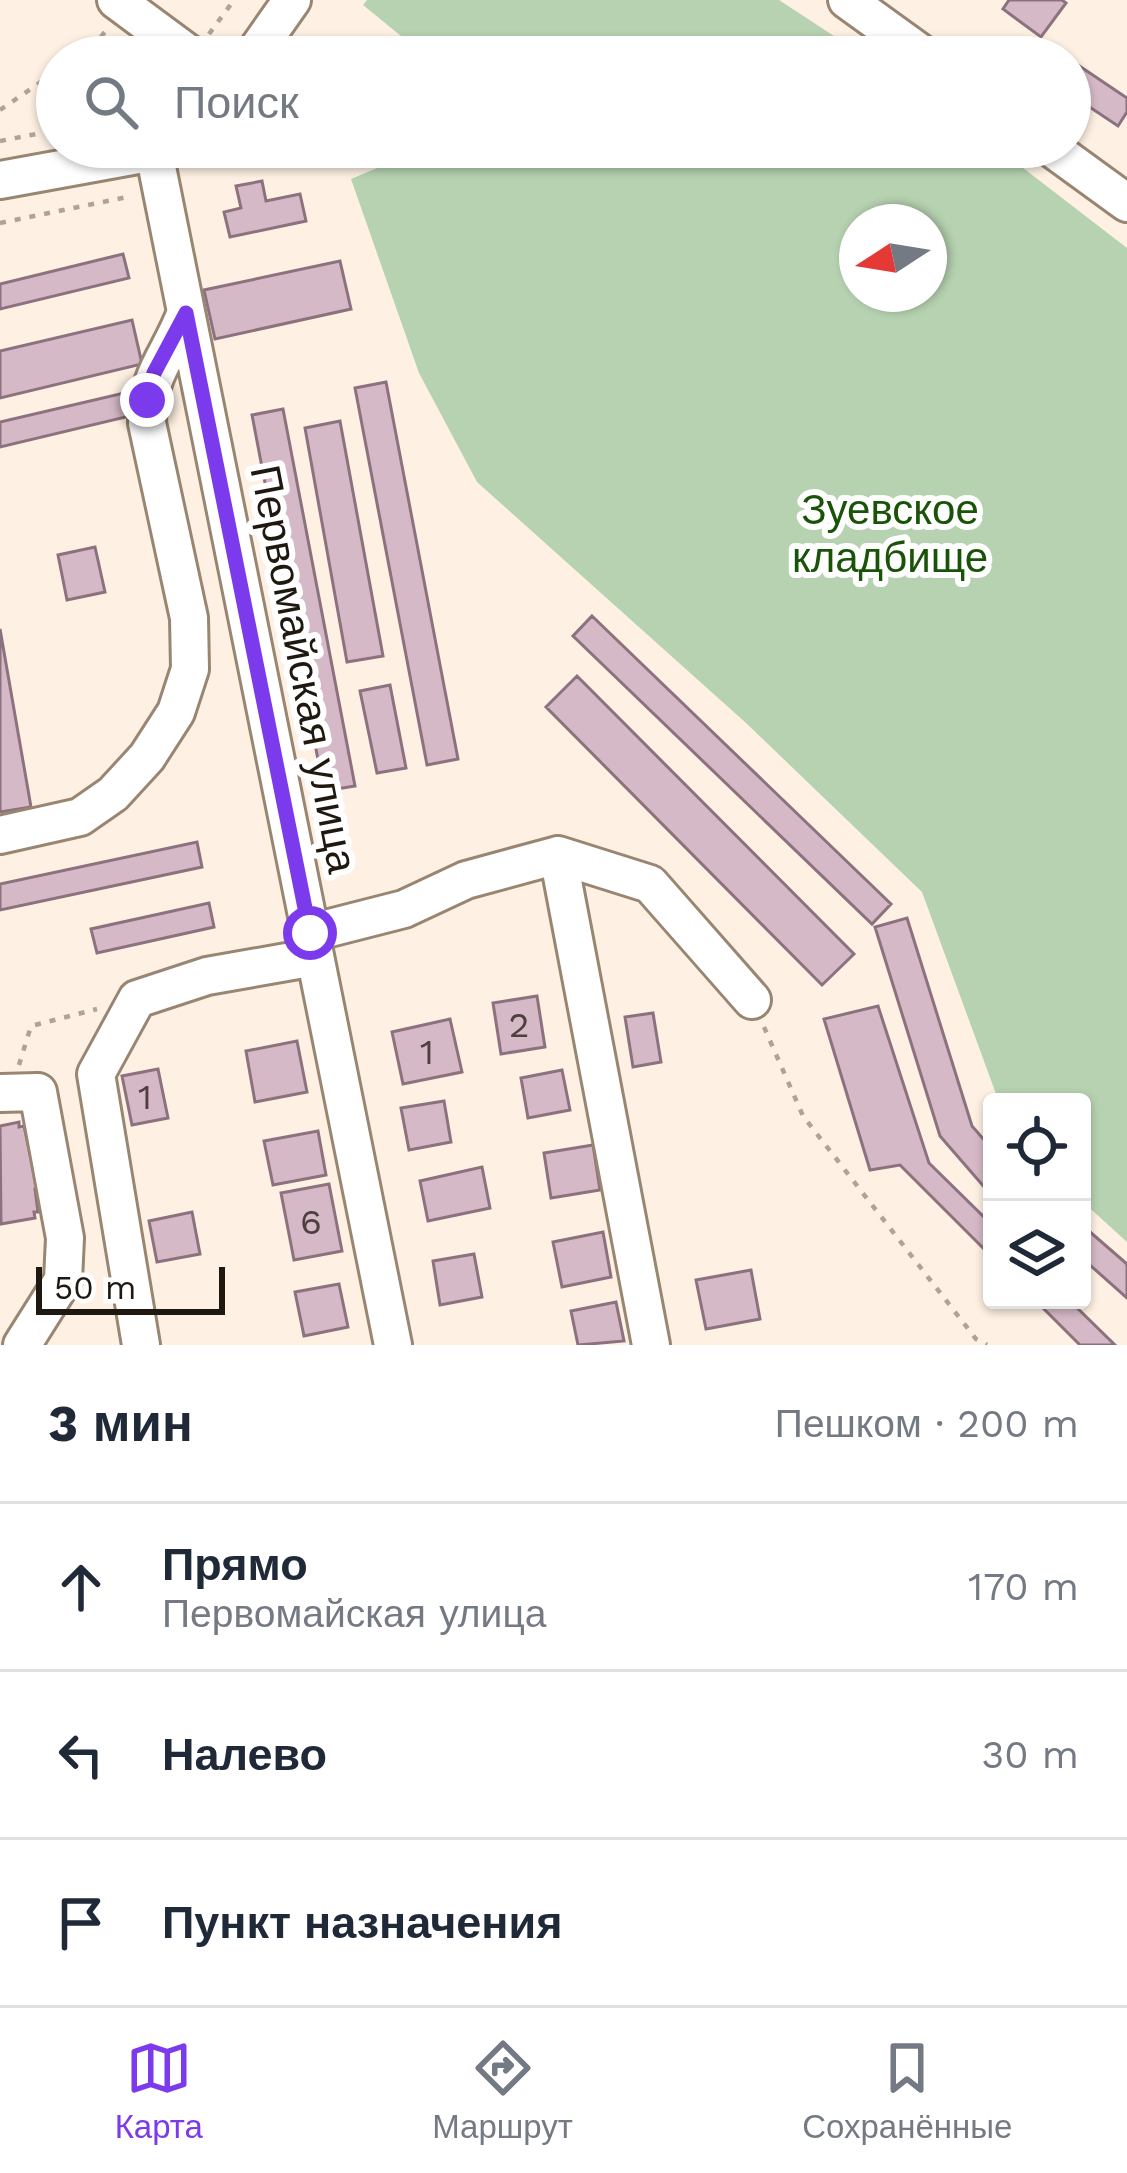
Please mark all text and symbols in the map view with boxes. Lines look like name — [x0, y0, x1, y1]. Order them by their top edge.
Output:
search box — [36, 36, 1091, 168]
icon: search — [78, 69, 144, 135]
text: Поиск — [174, 76, 299, 129]
north arrow — [839, 204, 947, 312]
route end — [120, 373, 174, 427]
street label: Первомайская улица — [240, 461, 368, 877]
park label: Зуевское кладбище — [792, 485, 988, 582]
route start — [283, 906, 337, 960]
house number: 2 — [509, 1004, 530, 1046]
house number: 1 — [420, 1031, 434, 1073]
house number: 1 — [138, 1076, 152, 1118]
map controls — [983, 1093, 1091, 1309]
button: locate — [983, 1093, 1091, 1201]
house number: 6 — [300, 1201, 322, 1243]
button: layers — [983, 1201, 1091, 1309]
scale bar — [36, 1261, 225, 1314]
text: 50 m — [54, 1268, 136, 1307]
text: 3 мин — [48, 1394, 193, 1453]
text: Пешком · 200 m — [775, 1401, 1079, 1446]
text: Прямо — [162, 1538, 308, 1591]
icon: ahead — [48, 1554, 114, 1620]
text: 170 m — [968, 1564, 1079, 1609]
text: Первомайская улица — [162, 1591, 546, 1636]
icon: left — [48, 1722, 114, 1788]
text: Налево — [162, 1728, 327, 1781]
text: 30 m — [982, 1732, 1079, 1777]
icon: arrive — [48, 1890, 114, 1956]
text: Пункт назначения — [162, 1896, 562, 1949]
tab: Карта — [115, 2035, 203, 2146]
tab: Маршрут — [432, 2035, 573, 2146]
tab: Сохранённые — [802, 2035, 1012, 2146]

